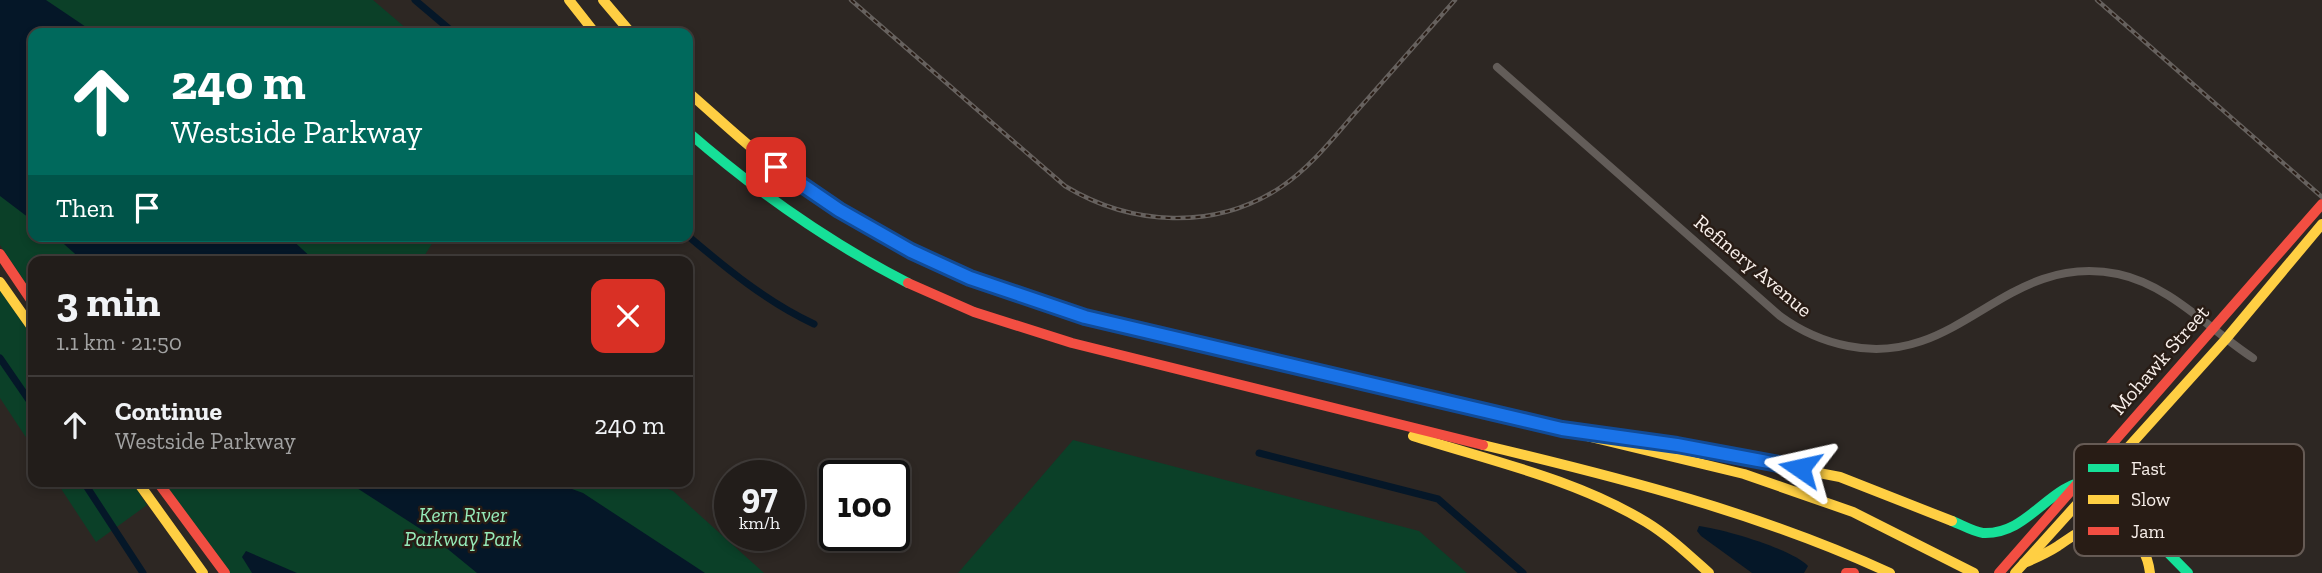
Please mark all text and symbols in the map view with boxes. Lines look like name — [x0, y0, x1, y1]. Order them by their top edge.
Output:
text: 240 m — [171, 53, 306, 112]
icon: ahead — [56, 56, 147, 147]
text: Westside Parkway — [171, 113, 422, 151]
pin — [746, 137, 806, 197]
icon: arrive — [757, 148, 795, 186]
icon: arrive — [128, 189, 166, 227]
text: Then — [56, 192, 114, 224]
street label: Refinery Avenue — [1689, 209, 1817, 322]
text: 3 min — [56, 276, 161, 327]
button: close — [591, 279, 665, 353]
street label: Mohawk Street — [2105, 300, 2214, 420]
text: 1.1 km · 21:50 — [56, 328, 182, 356]
text: Continue — [115, 395, 222, 427]
icon: ahead — [56, 406, 94, 444]
text: 240 m — [594, 409, 665, 441]
text: Westside Parkway — [115, 427, 296, 455]
position arrow — [1763, 431, 1837, 505]
legend — [2074, 444, 2304, 556]
text: Fast — [2131, 457, 2166, 480]
speed limit sign: 100 — [819, 460, 910, 551]
text: 97 — [741, 475, 778, 517]
text: Slow — [2131, 488, 2171, 511]
park label: Kern River Parkway Park — [404, 502, 522, 551]
text: km/h — [739, 512, 780, 534]
text: Jam — [2131, 520, 2165, 543]

